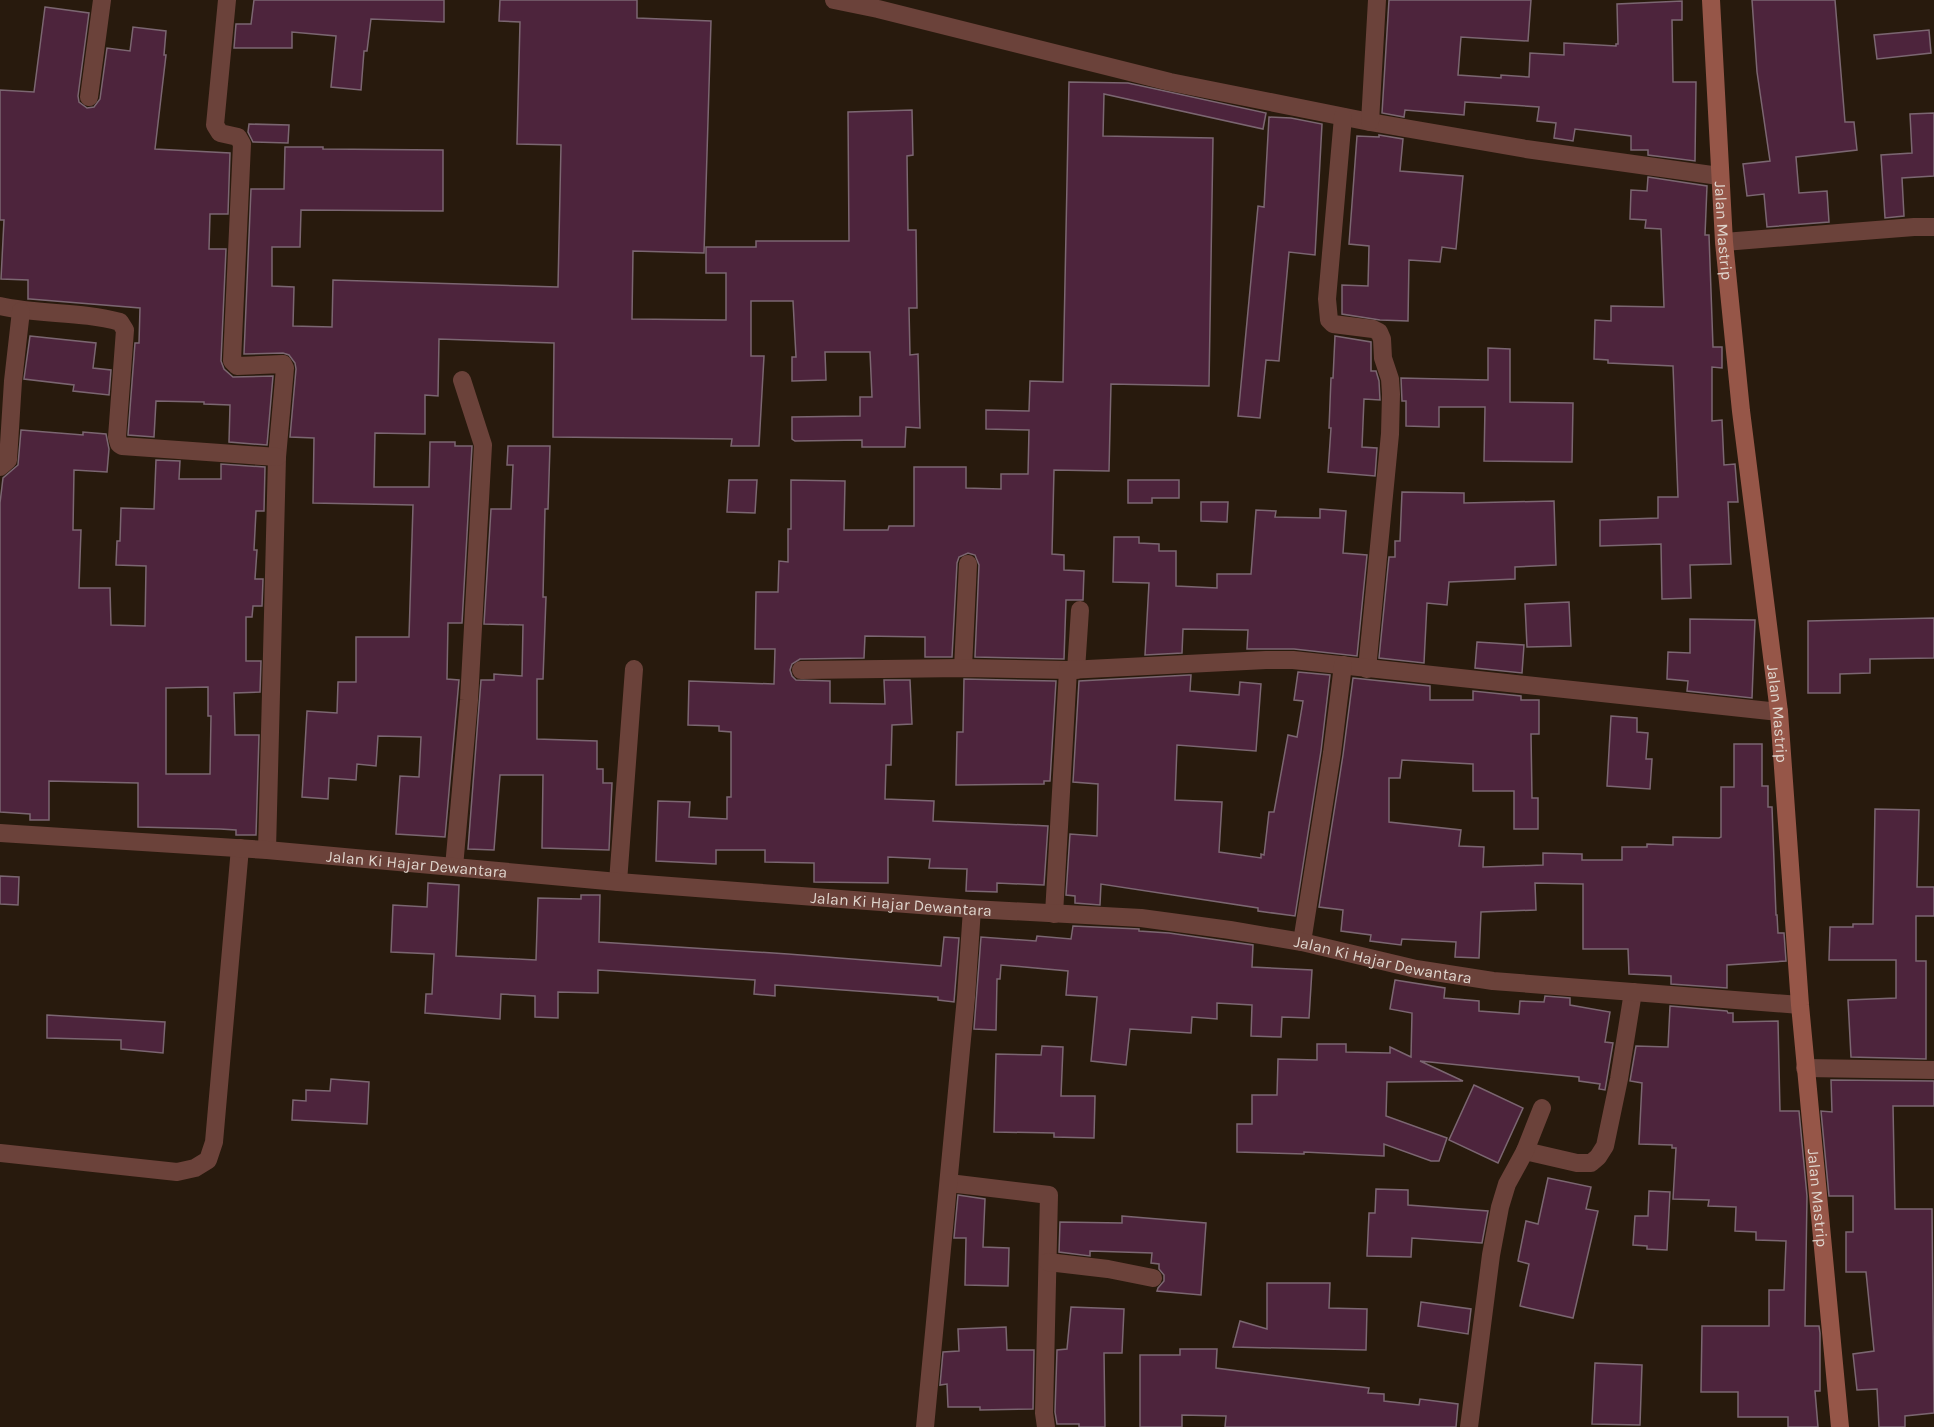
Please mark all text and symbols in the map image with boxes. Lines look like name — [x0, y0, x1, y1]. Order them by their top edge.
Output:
street label: Jalan Mastrip — [1711, 181, 1737, 281]
street label: Jalan Mastrip — [1763, 663, 1792, 763]
street label: Jalan Ki Hajar Dewantara — [325, 846, 508, 882]
street label: Jalan Ki Hajar Dewantara — [810, 888, 992, 920]
street label: Jalan Ki Hajar Dewantara — [1293, 932, 1473, 988]
street label: Jalan Mastrip — [1804, 1148, 1832, 1248]

